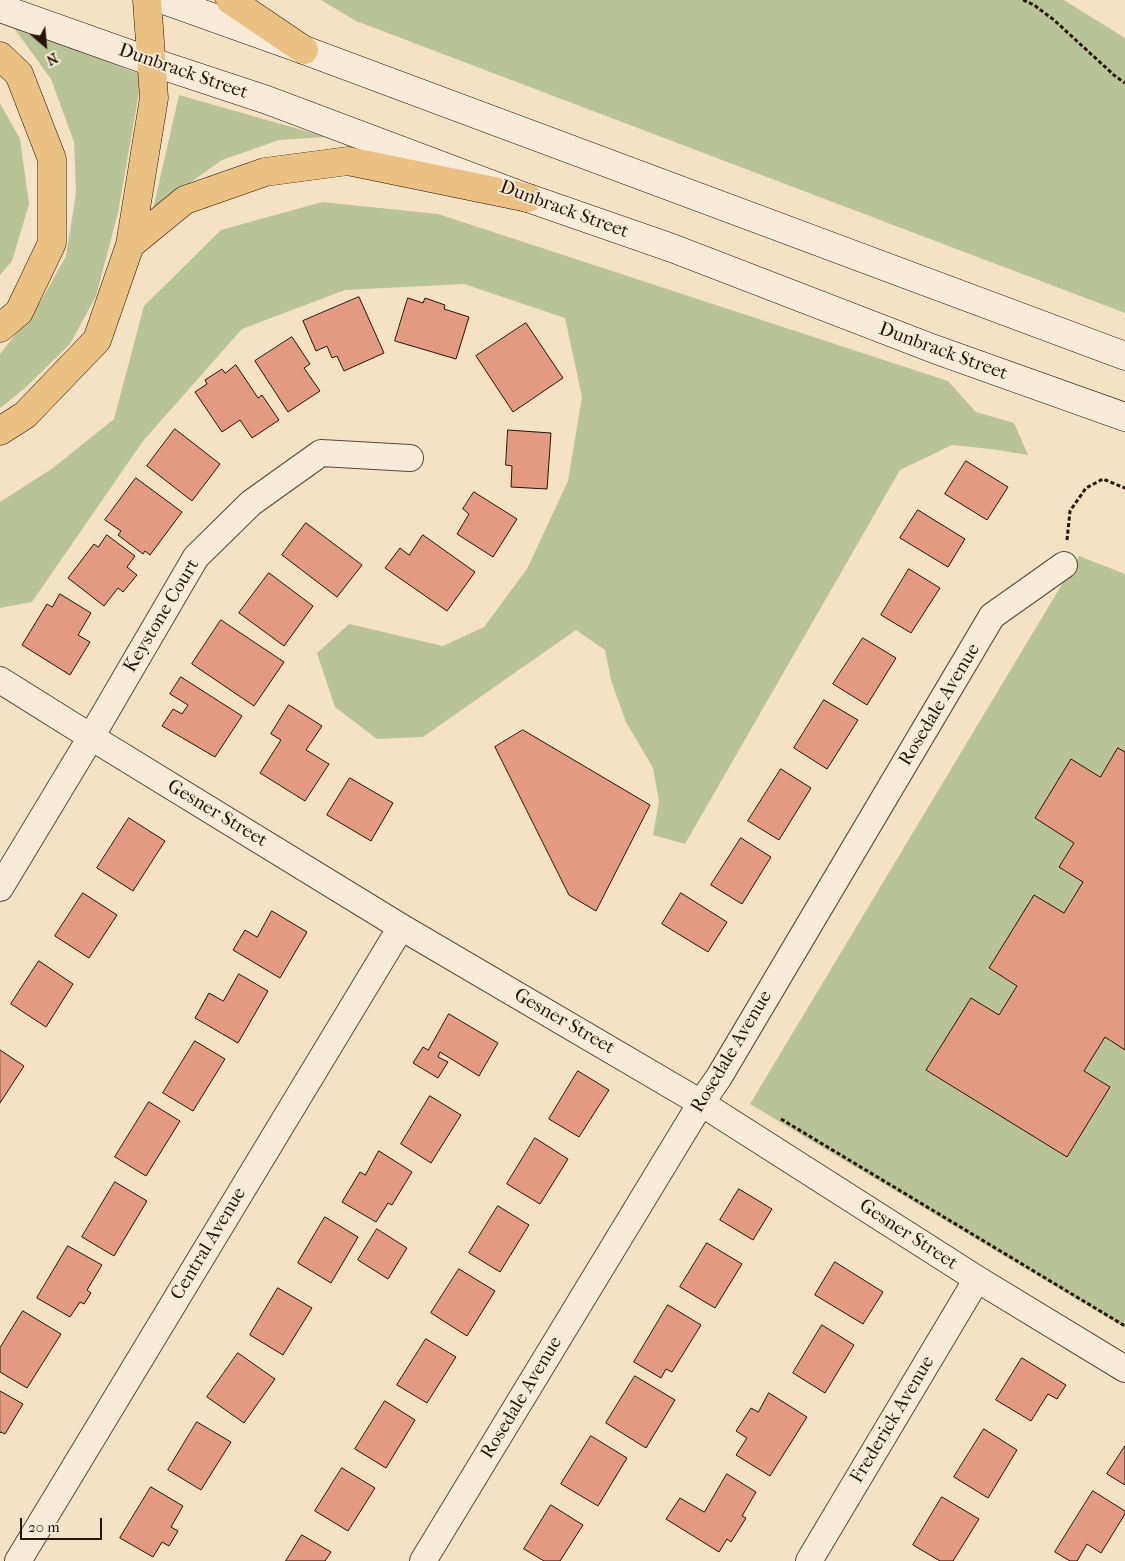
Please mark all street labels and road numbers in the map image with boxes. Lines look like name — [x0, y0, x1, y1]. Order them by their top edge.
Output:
street label: Dunbrack Street — [115, 39, 251, 105]
street label: Dunbrack Street — [497, 176, 631, 244]
street label: Dunbrack Street — [876, 318, 1010, 386]
street label: Keystone Court — [119, 555, 205, 677]
street label: Rosedale Avenue — [895, 640, 985, 770]
street label: Gesner Street — [163, 775, 271, 853]
street label: Gesner Street — [510, 984, 618, 1060]
street label: Rosedale Avenue — [687, 987, 777, 1117]
street label: Central Avenue — [166, 1184, 252, 1304]
street label: Gesner Street — [855, 1195, 961, 1275]
street label: Rosedale Avenue — [477, 1333, 567, 1463]
street label: Frederick Avenue — [846, 1352, 940, 1488]

